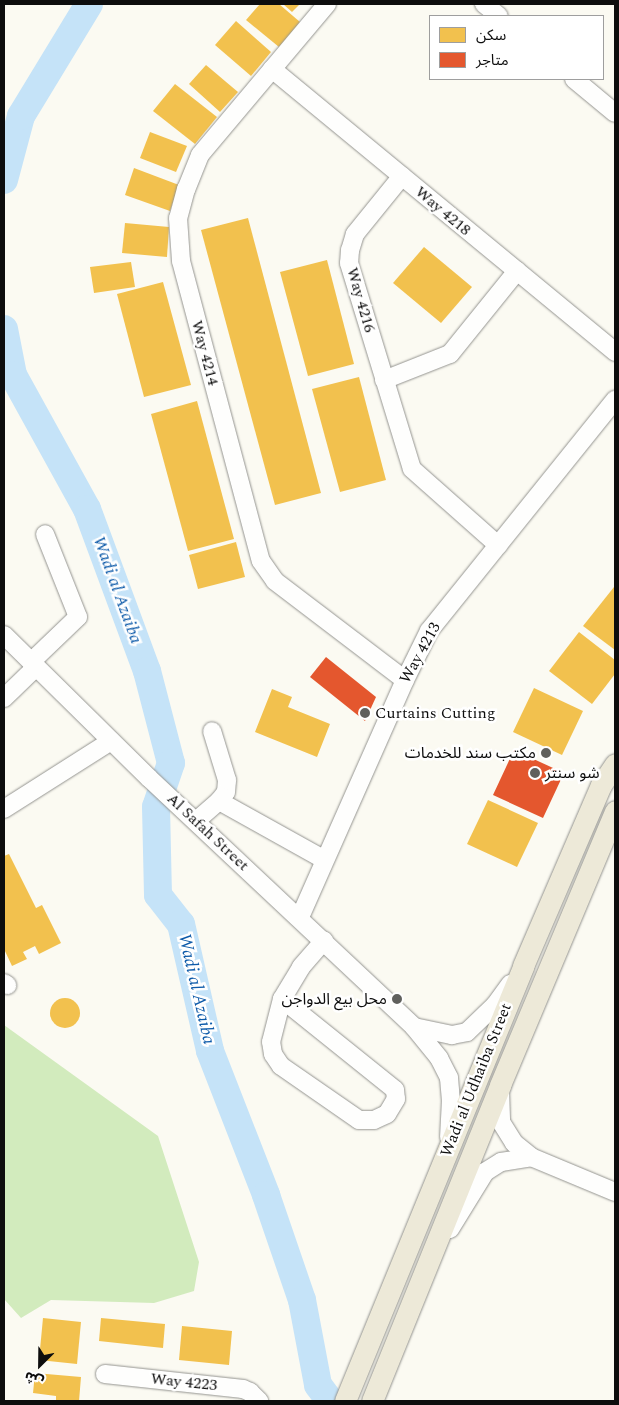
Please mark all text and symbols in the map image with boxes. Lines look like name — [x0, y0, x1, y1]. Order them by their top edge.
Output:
legend — [429, 15, 604, 80]
text: سكن — [476, 24, 506, 47]
text: متاجر — [476, 49, 509, 72]
street label: Way 4218 — [411, 182, 475, 240]
street label: Way 4216 — [343, 265, 379, 335]
street label: Way 4214 — [187, 318, 223, 388]
water label: Wadi al Azaiba — [87, 533, 147, 647]
street label: Way 4213 — [395, 619, 445, 687]
place label: Curtains Cutting — [375, 703, 496, 723]
marker: Curtains Cutting — [359, 707, 371, 719]
place label: مكتب سند للخدمات — [405, 743, 536, 763]
marker: مكتب سند للخدمات — [540, 747, 552, 759]
place label: شو سنتر — [545, 763, 599, 783]
marker: شو سنتر — [529, 767, 541, 779]
street label: Al Safah Street — [163, 789, 253, 875]
water label: Wadi al Azaiba — [173, 931, 219, 1047]
place label: محل بيع الدواجن — [281, 989, 387, 1009]
marker: محل بيع الدواجن — [391, 993, 403, 1005]
street label: Wadi al Udhaiba Street — [436, 1000, 516, 1160]
north arrow — [15, 1340, 65, 1390]
text: ش — [21, 1366, 47, 1393]
street label: Way 4223 — [150, 1369, 218, 1395]

